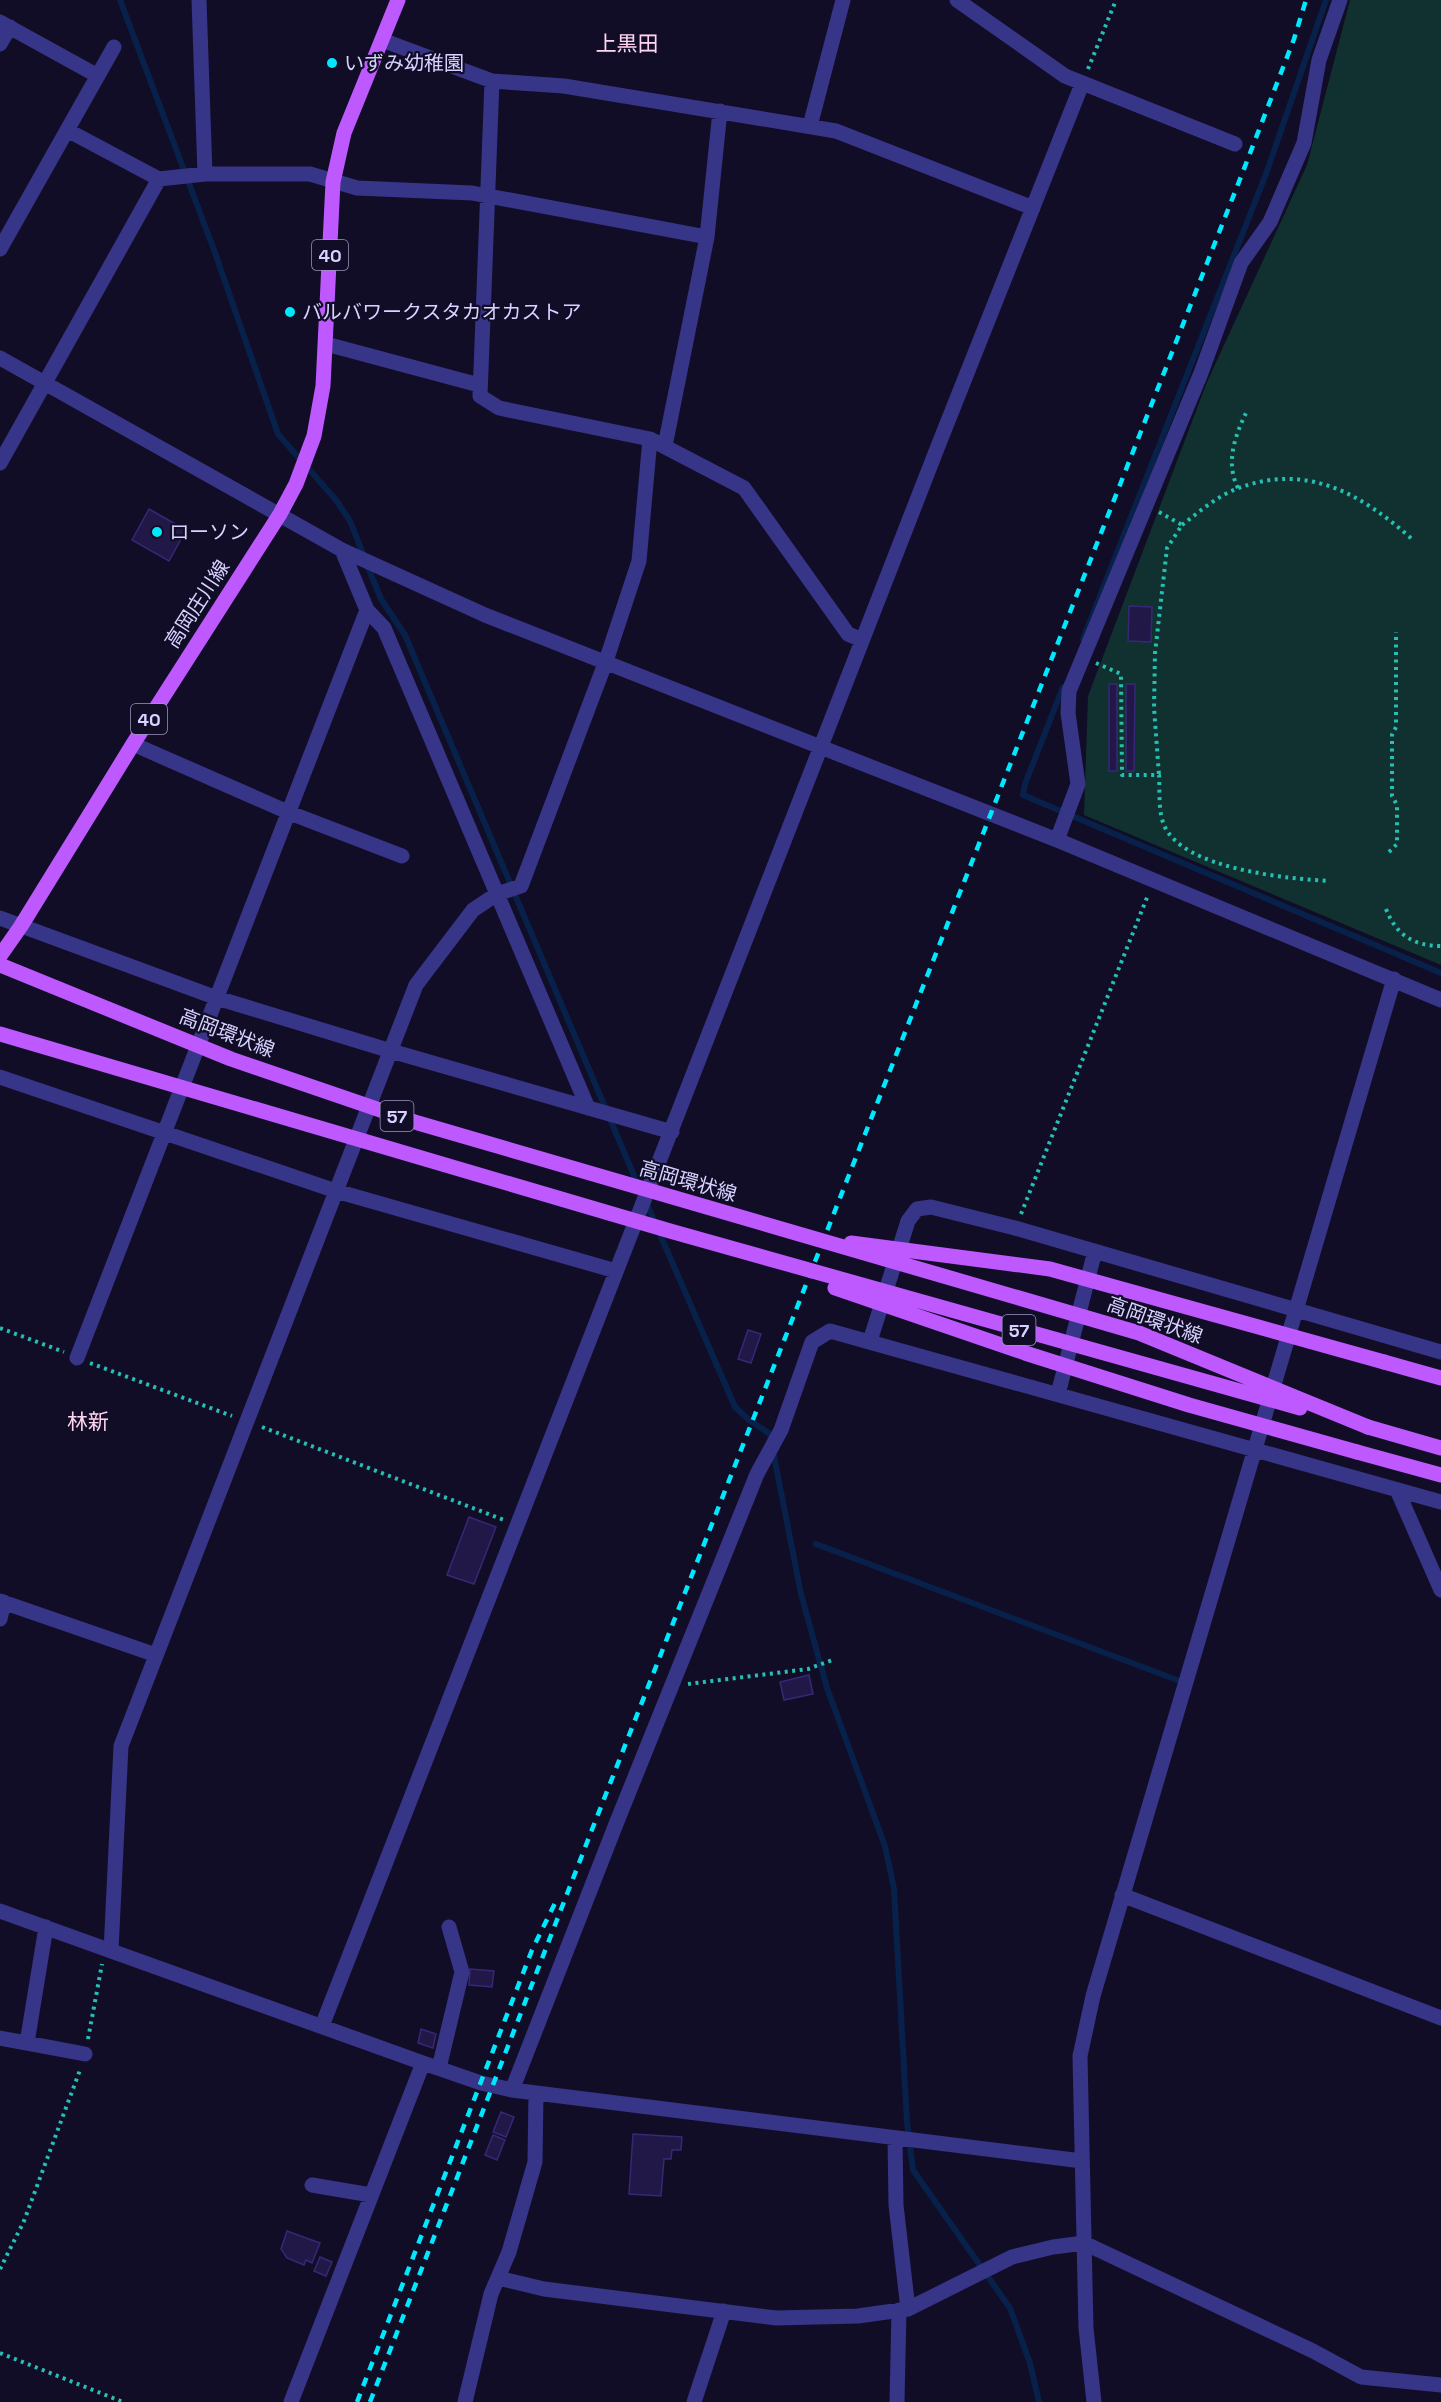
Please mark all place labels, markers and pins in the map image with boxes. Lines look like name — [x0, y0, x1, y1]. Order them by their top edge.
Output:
place label: いずみ幼稚園 — [344, 50, 464, 76]
marker: いずみ幼稚園 — [325, 56, 339, 70]
place label: バルバワークスタカオカストア — [302, 299, 581, 325]
marker: バルバワークスタカオカストア — [283, 305, 297, 319]
place label: ローソン — [169, 519, 249, 545]
marker: ローソン — [150, 525, 164, 539]

